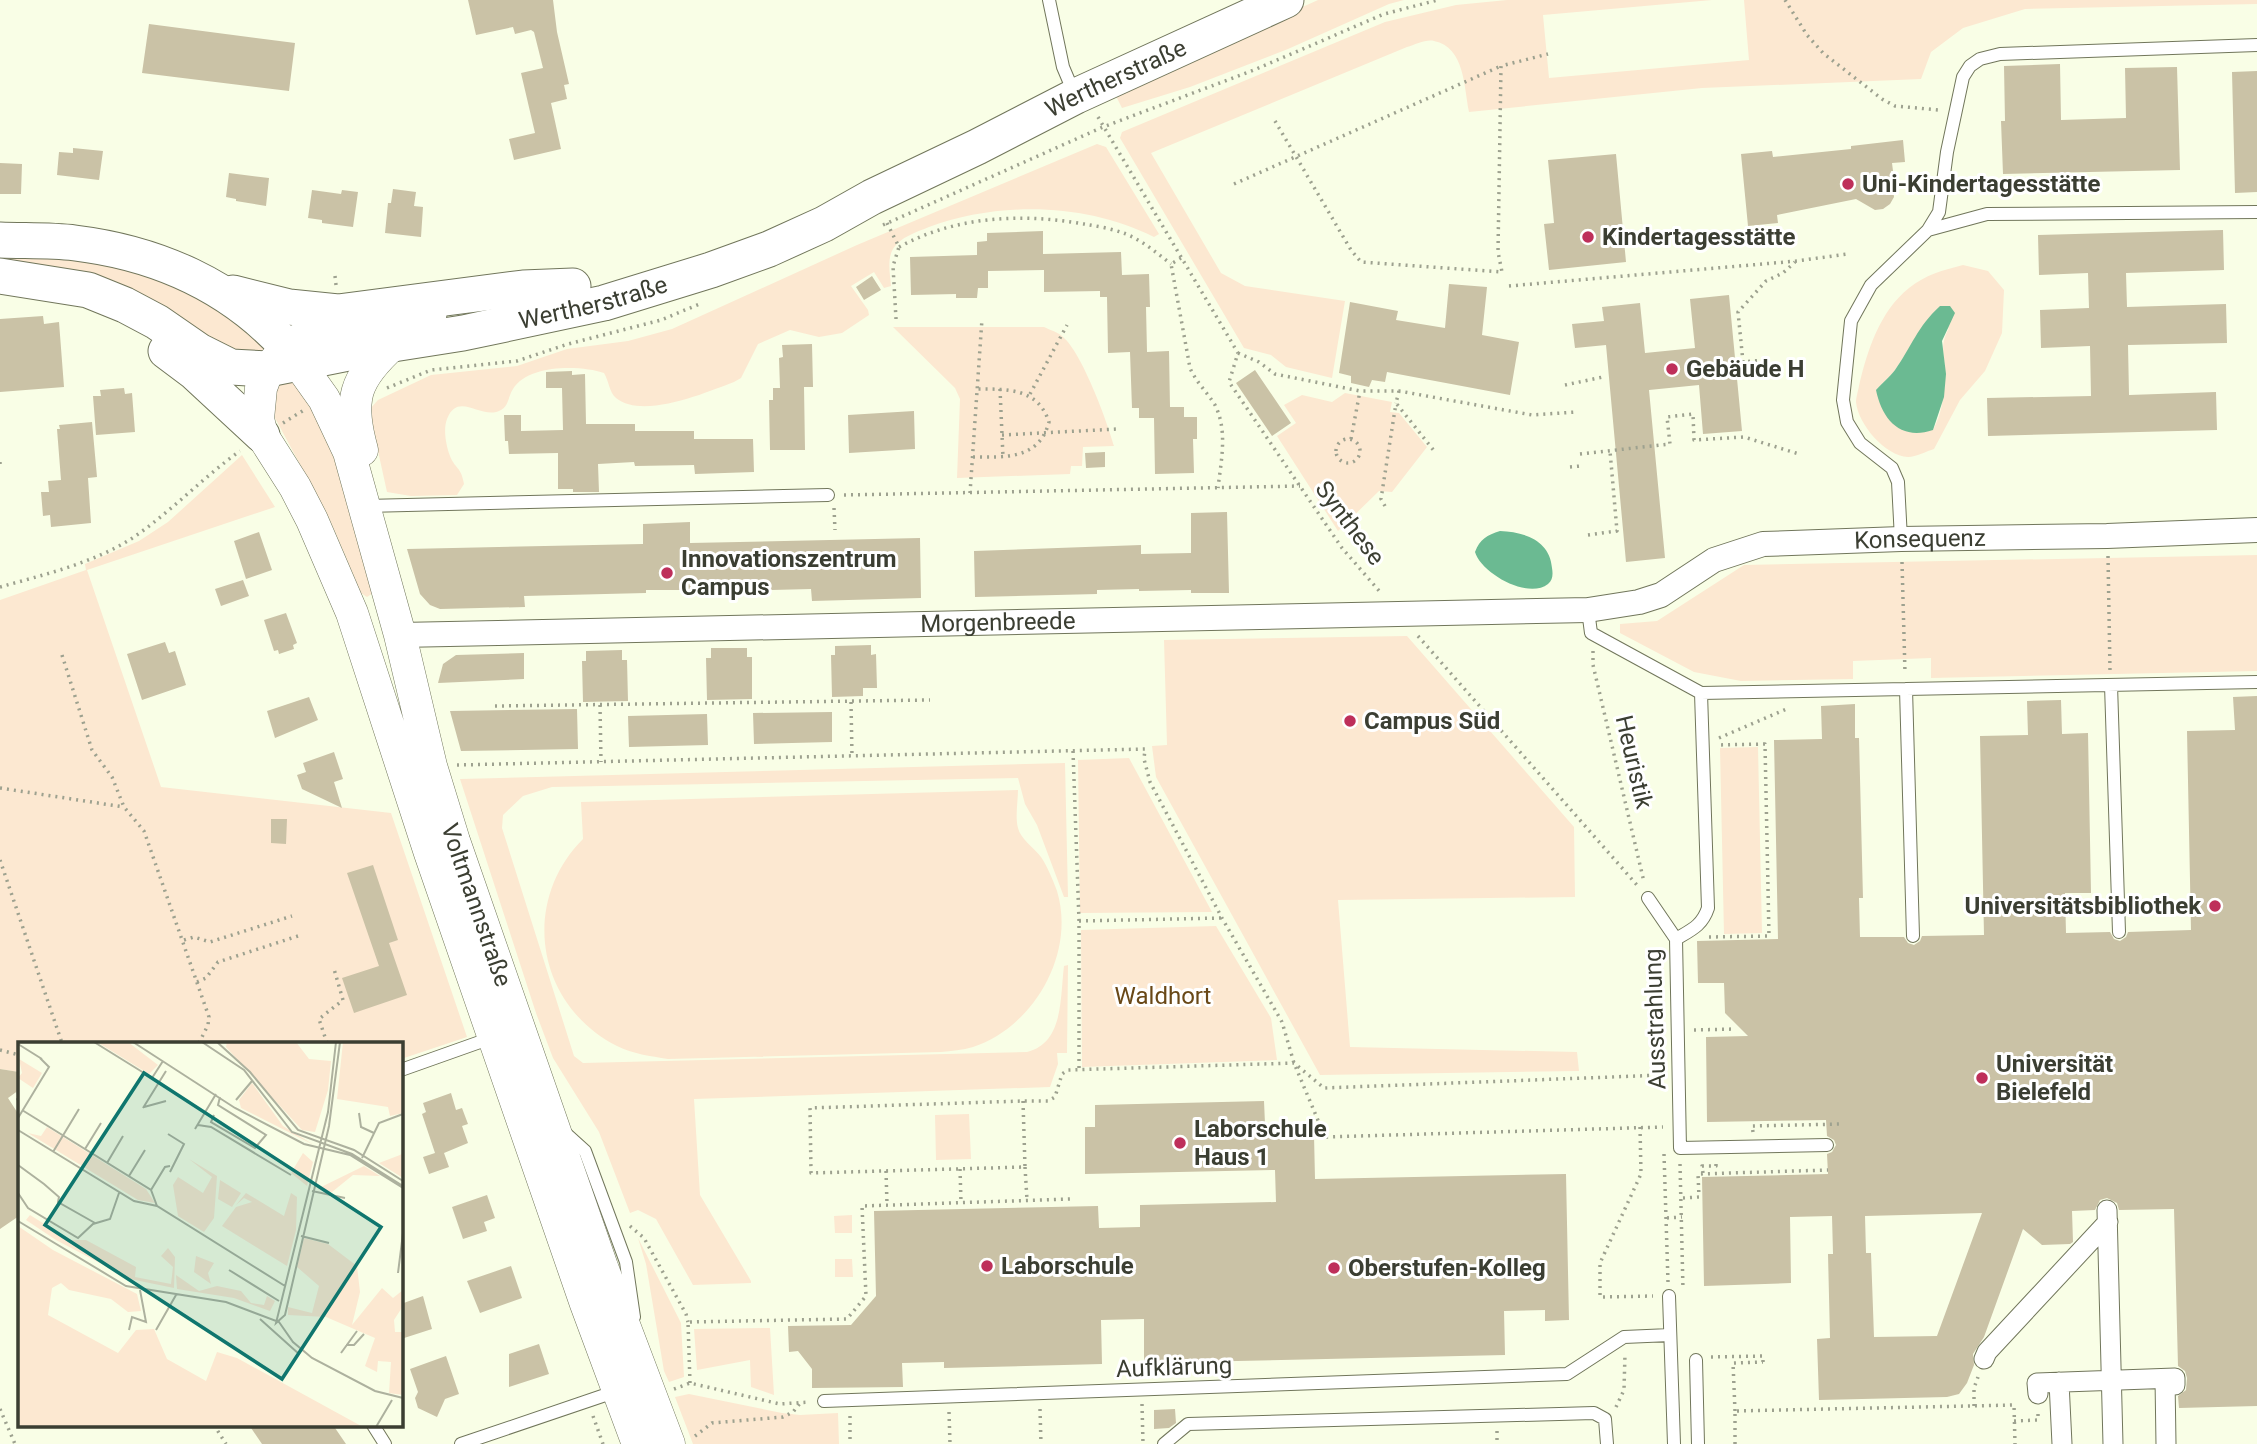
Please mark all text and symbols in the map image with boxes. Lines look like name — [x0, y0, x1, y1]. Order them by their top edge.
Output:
street label: Wertherstraße — [1041, 33, 1191, 123]
place label: Uni-Kindertagesstätte — [1862, 170, 2100, 198]
marker: Uni-Kindertagesstätte — [1840, 176, 1856, 192]
place label: Kindertagesstätte — [1602, 223, 1795, 251]
marker: Kindertagesstätte — [1580, 229, 1596, 245]
street label: Wertherstraße — [516, 270, 671, 335]
place label: Gebäude H — [1686, 355, 1805, 383]
marker: Gebäude H — [1664, 361, 1680, 377]
street label: Synthese — [1309, 476, 1391, 570]
street label: Konsequenz — [1854, 524, 1986, 555]
place label: Innovationszentrum Campus — [681, 545, 897, 601]
marker: Innovationszentrum Campus — [659, 565, 675, 581]
street label: Morgenbreede — [920, 607, 1076, 638]
place label: Campus Süd — [1364, 707, 1500, 735]
street label: Heuristik — [1610, 712, 1659, 812]
marker: Campus Süd — [1342, 713, 1358, 729]
street label: Voltmannstraße — [435, 820, 517, 990]
place label: Universitätsbibliothek — [1965, 892, 2202, 920]
marker: Universitätsbibliothek — [2207, 898, 2223, 914]
street label: Ausstrahlung — [1639, 948, 1671, 1090]
park label: Waldhort — [1115, 982, 1212, 1010]
inset map — [18, 1042, 402, 1426]
place label: Universität Bielefeld — [1996, 1050, 2113, 1106]
marker: Universität Bielefeld — [1974, 1070, 1990, 1086]
place label: Laborschule Haus 1 — [1194, 1115, 1327, 1171]
marker: Laborschule Haus 1 — [1172, 1135, 1188, 1151]
place label: Laborschule — [1001, 1252, 1134, 1280]
place label: Oberstufen-Kolleg — [1348, 1254, 1546, 1282]
marker: Laborschule — [979, 1258, 995, 1274]
marker: Oberstufen-Kolleg — [1326, 1260, 1342, 1276]
street label: Aufklärung — [1115, 1351, 1233, 1383]

